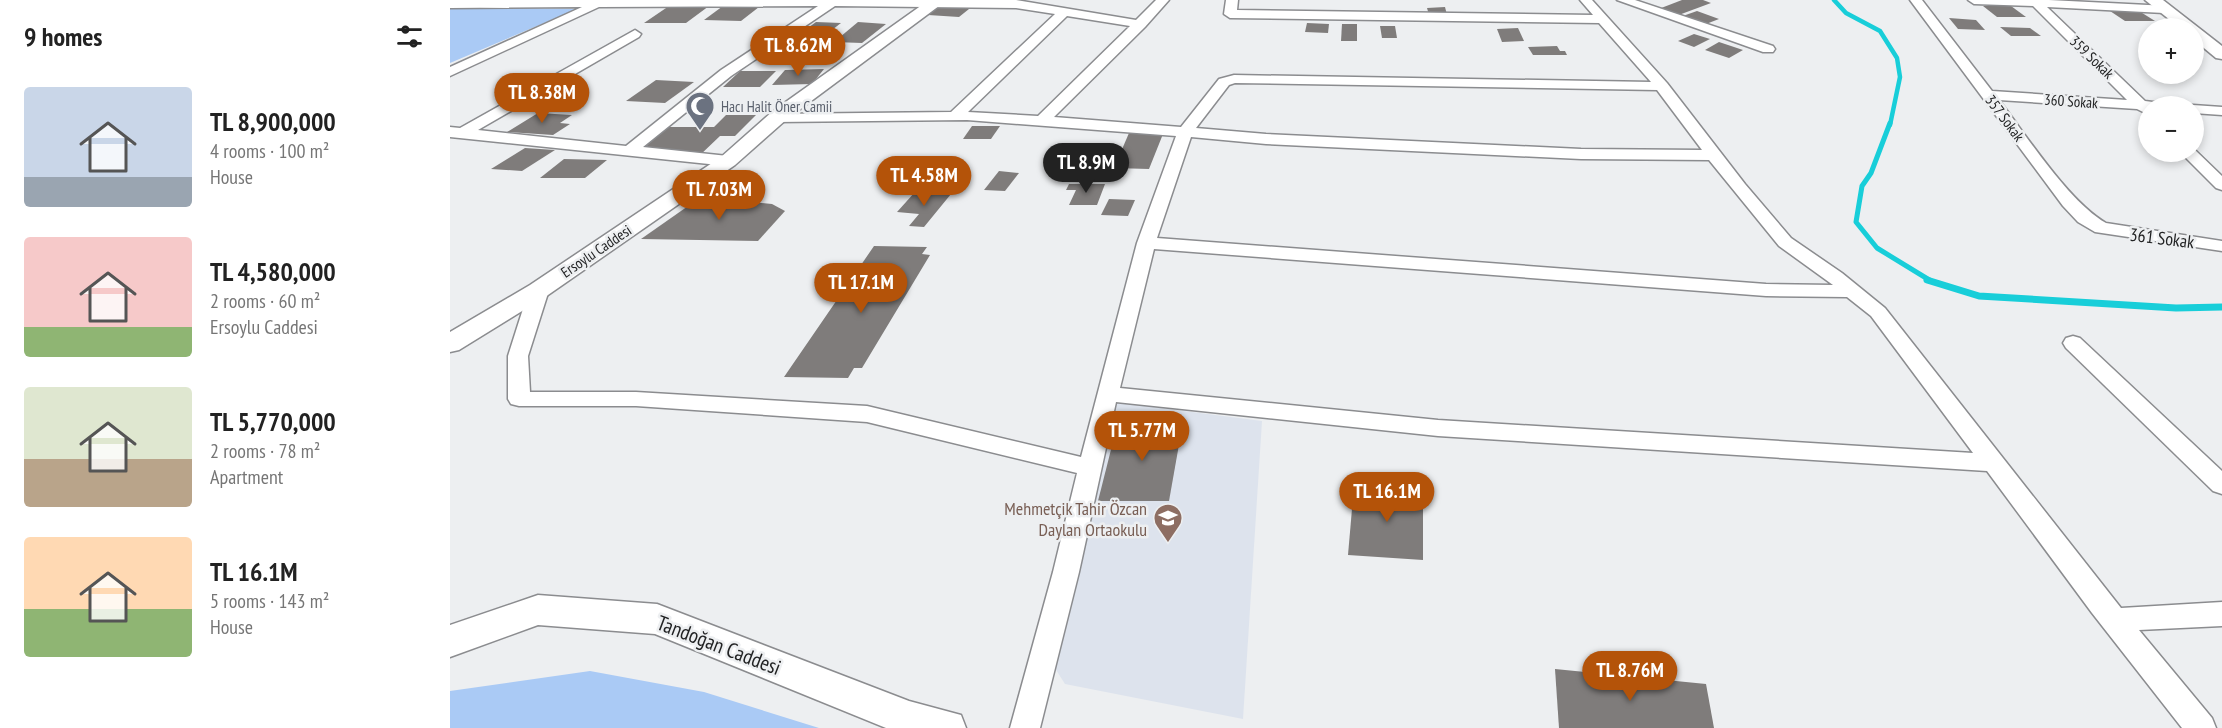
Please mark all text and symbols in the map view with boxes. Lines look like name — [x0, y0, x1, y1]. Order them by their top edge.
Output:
map controls — [2138, 18, 2204, 162]
button: + — [2138, 18, 2204, 84]
text: 9 homes — [24, 20, 102, 53]
icon: filters — [393, 20, 426, 53]
pin: TL 8.62M — [736, 26, 860, 77]
street label: 359 Sokak — [2066, 31, 2118, 83]
text: TL 8.62M — [764, 32, 832, 58]
pin: TL 8.38M — [480, 73, 604, 124]
text: TL 8.38M — [508, 79, 576, 105]
mosque icon: Hacı Halit Öner Camii — [684, 90, 716, 132]
street label: 360 Sokak — [2043, 90, 2099, 112]
street label: 357 Sokak — [1981, 91, 2029, 145]
button: − — [2138, 96, 2204, 162]
place label: Hacı Halit Öner Camii — [721, 97, 832, 116]
text: TL 8,900,000 — [210, 105, 336, 138]
icon: home — [72, 111, 144, 183]
text: 4 rooms · 100 m² — [210, 138, 329, 164]
pin: TL 8.9M — [1031, 143, 1141, 194]
text: TL 8.9M — [1057, 149, 1115, 175]
pin: TL 4.58M — [862, 156, 986, 207]
text: TL 4.58M — [890, 162, 958, 188]
text: House — [210, 164, 253, 190]
pin: TL 7.03M — [657, 170, 781, 221]
text: TL 7.03M — [686, 176, 752, 202]
street label: Ersoylu Caddesi — [557, 220, 635, 282]
street label: 361 Sokak — [2128, 223, 2196, 253]
text: TL 4,580,000 — [210, 255, 336, 288]
icon: home — [72, 261, 144, 333]
pin: TL 17.1M — [799, 263, 923, 314]
text: TL 17.1M — [828, 269, 894, 295]
text: 2 rooms · 60 m² — [210, 288, 320, 314]
text: Ersoylu Caddesi — [210, 314, 318, 340]
text: TL 5,770,000 — [210, 405, 336, 438]
icon: home — [72, 411, 144, 483]
pin: TL 5.77M — [1080, 411, 1204, 462]
text: TL 5.77M — [1108, 417, 1176, 443]
text: 2 rooms · 78 m² — [210, 438, 320, 464]
text: Apartment — [210, 464, 283, 490]
pin: TL 16.1M — [1325, 472, 1449, 523]
text: TL 16.1M — [1353, 478, 1421, 504]
place label: Mehmetçik Tahir Özcan Daylan Ortaokulu — [1004, 497, 1147, 541]
school or university icon: Mehmetçik Tahir Özcan Daylan Ortaokulu — [1152, 502, 1184, 544]
text: TL 16.1M — [210, 555, 298, 588]
icon: home — [72, 561, 144, 633]
text: 5 rooms · 143 m² — [210, 588, 329, 614]
street label: Tandoğan Caddesi — [653, 609, 785, 681]
text: House — [210, 614, 253, 640]
pin: TL 8.76M — [1568, 651, 1692, 702]
text: TL 8.76M — [1596, 657, 1664, 683]

